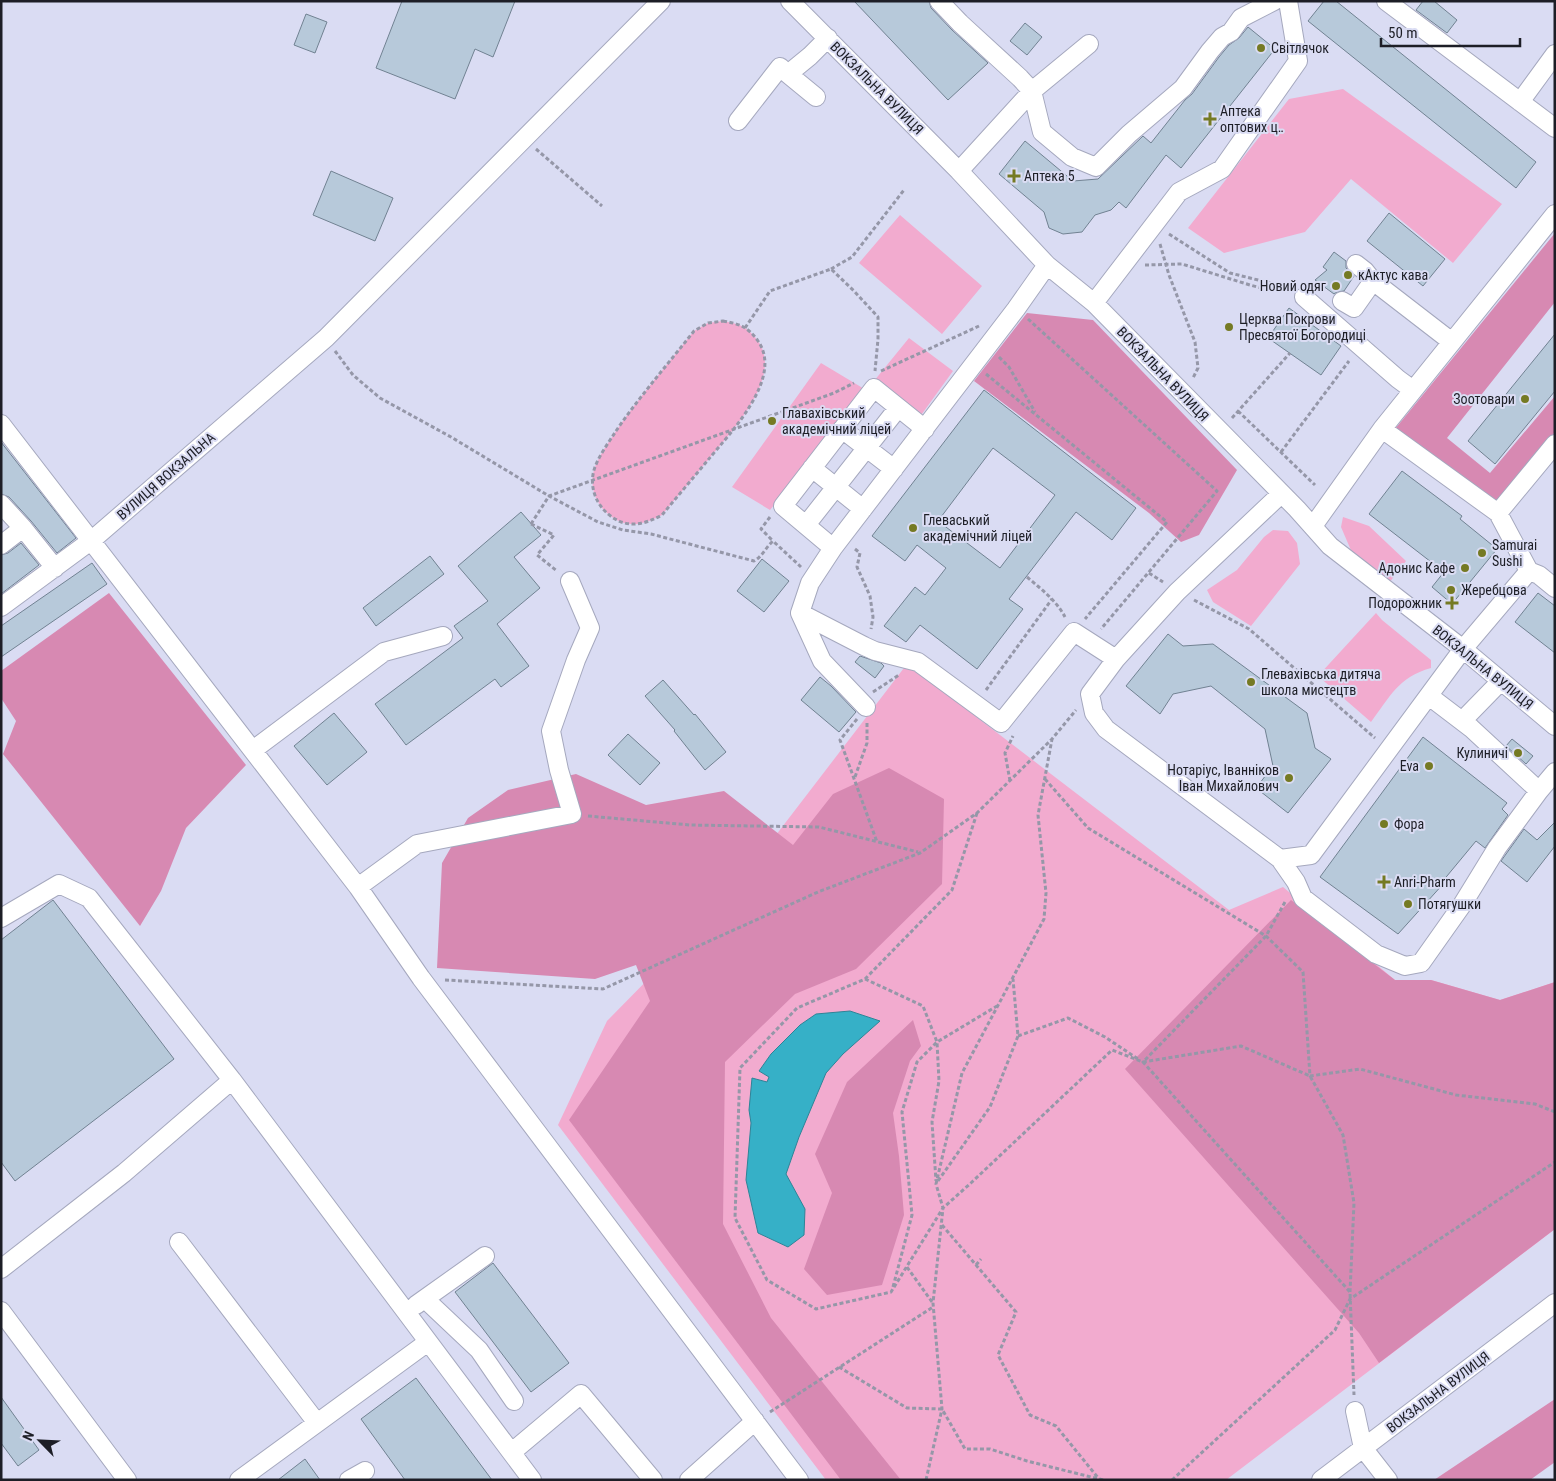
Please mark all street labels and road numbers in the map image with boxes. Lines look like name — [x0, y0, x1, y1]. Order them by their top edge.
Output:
street label: ВОКЗАЛЬНА ВУЛИЦЯ — [827, 38, 927, 138]
street label: ВОКЗАЛЬНА ВУЛИЦЯ — [1114, 324, 1212, 424]
street label: ВУЛИЦЯ ВОКЗАЛЬНА — [114, 429, 218, 523]
street label: ВОКЗАЛЬНА ВУЛИЦЯ — [1429, 622, 1537, 712]
street label: ВОКЗАЛЬНА ВУЛИЦЯ — [1383, 1348, 1493, 1436]

